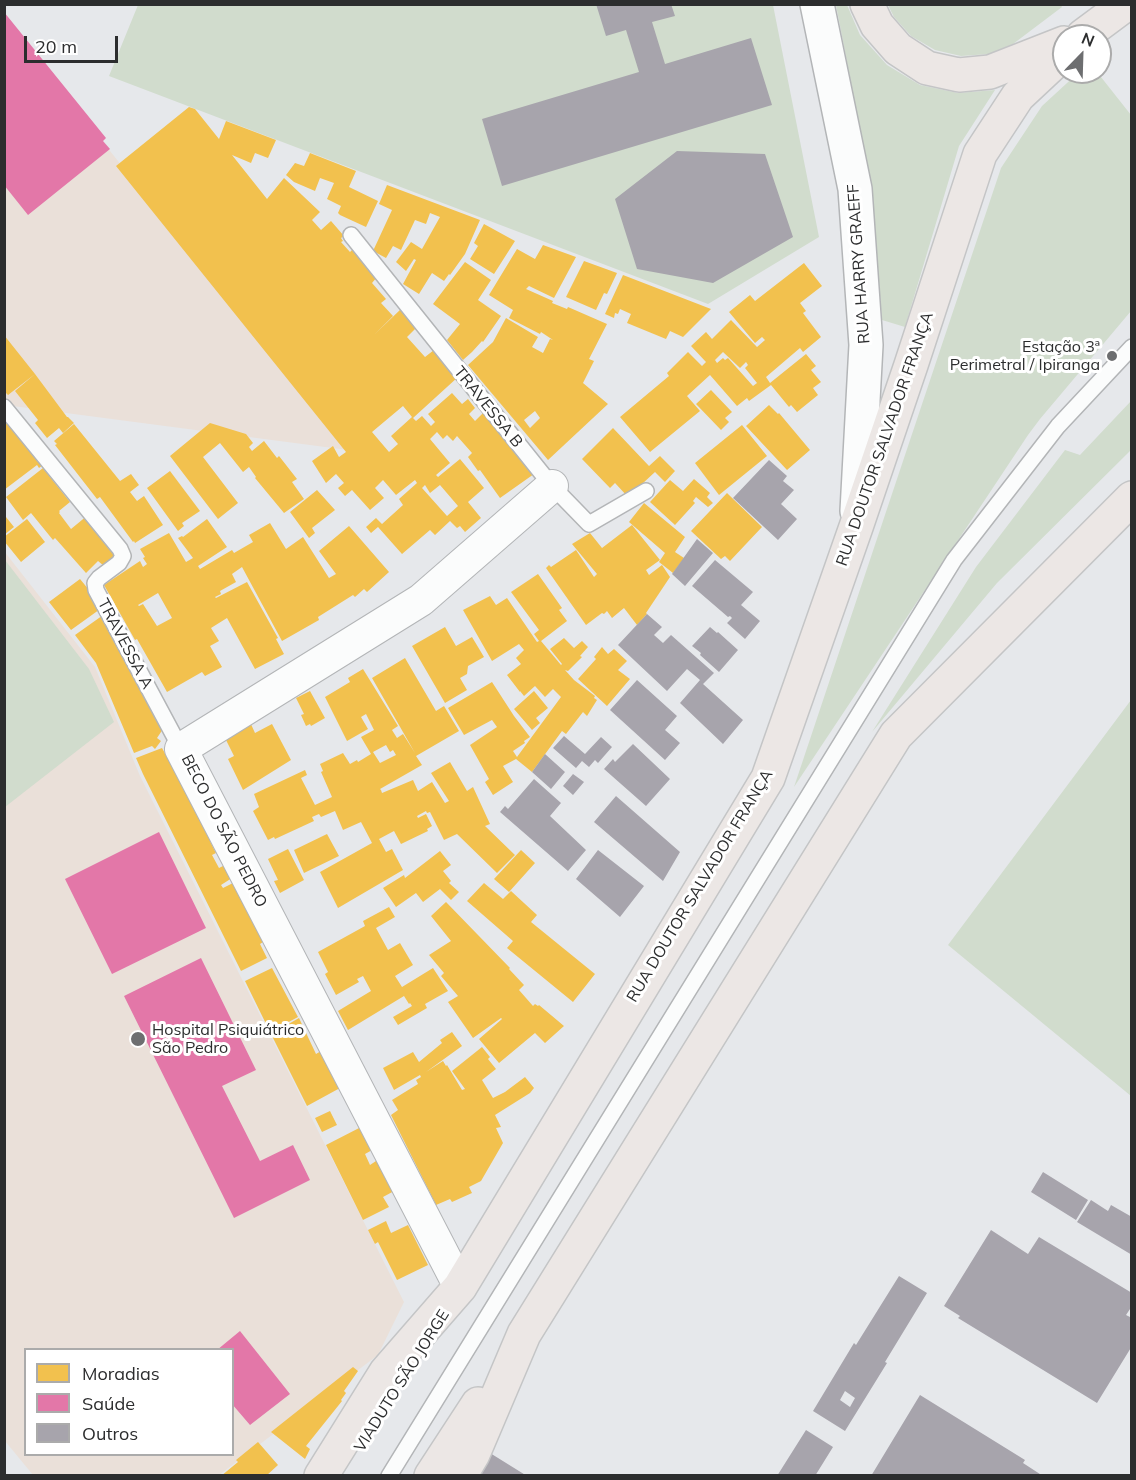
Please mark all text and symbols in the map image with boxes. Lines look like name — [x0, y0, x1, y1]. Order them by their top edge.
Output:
scale bar — [27, 24, 122, 62]
north arrow — [1052, 24, 1112, 84]
text: N — [1079, 28, 1098, 51]
text: 20 m — [35, 35, 77, 58]
street label: RUA HARRY GRAEFF — [844, 183, 874, 345]
street label: RUA DOUTOR SALVADOR FRANÇA — [832, 309, 938, 569]
place label: Estação 3ª Perimetral / Ipiranga — [950, 337, 1100, 375]
marker: Estação 3ª Perimetral / Ipiranga — [1105, 349, 1119, 363]
street label: TRAVESSA B — [450, 363, 526, 451]
street label: TRAVESSA A — [93, 596, 157, 692]
street label: BECO DO SÃO PEDRO — [177, 751, 271, 911]
street label: RUA DOUTOR SALVADOR FRANÇA — [623, 766, 777, 1006]
place label: Hospital Psiquiátrico São Pedro — [152, 1020, 304, 1058]
marker: Hospital Psiquiátrico São Pedro — [129, 1030, 147, 1048]
street label: VIADUTO SÃO JORGE — [350, 1306, 454, 1456]
legend — [24, 1348, 234, 1456]
text: Moradias — [82, 1362, 160, 1385]
text: Saúde — [82, 1392, 135, 1415]
text: Outros — [82, 1422, 138, 1445]

